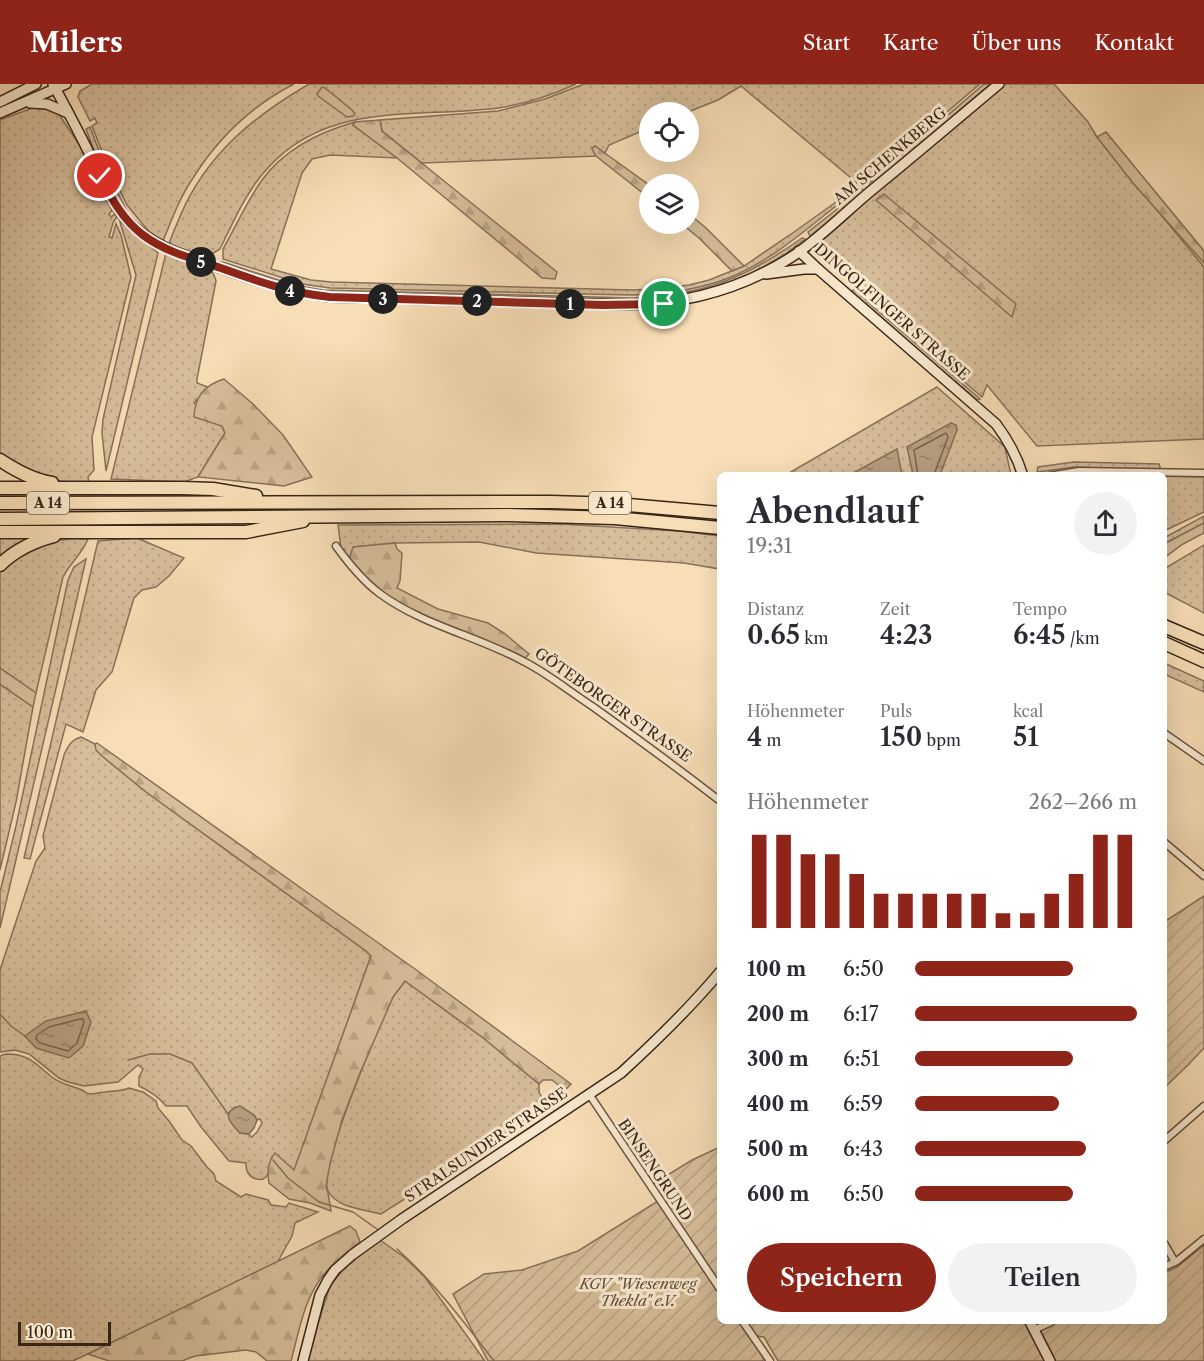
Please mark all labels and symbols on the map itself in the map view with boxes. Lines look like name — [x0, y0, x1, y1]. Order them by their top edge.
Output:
street label: AM SCHENKBERG — [829, 103, 950, 209]
pin — [74, 150, 125, 201]
street label: DINGOLFINGER STRASSE — [811, 239, 974, 384]
pin: 5 — [186, 247, 216, 277]
pin: 4 — [275, 276, 305, 306]
pin — [638, 278, 689, 329]
pin: 3 — [368, 284, 398, 314]
pin: 2 — [462, 286, 492, 316]
pin: 1 — [555, 289, 585, 319]
road number: A 14 — [27, 492, 69, 514]
road number: A 14 — [589, 492, 631, 514]
street label: GÖTEBORGER STRASSE — [531, 643, 695, 766]
street label: STRALSUNDER STRASSE — [401, 1083, 571, 1206]
street label: BINSENGRUND — [614, 1115, 697, 1224]
park label: KGV "Wiesenweg Thekla" e.V. — [578, 1274, 698, 1310]
scale bar — [18, 1319, 111, 1346]

